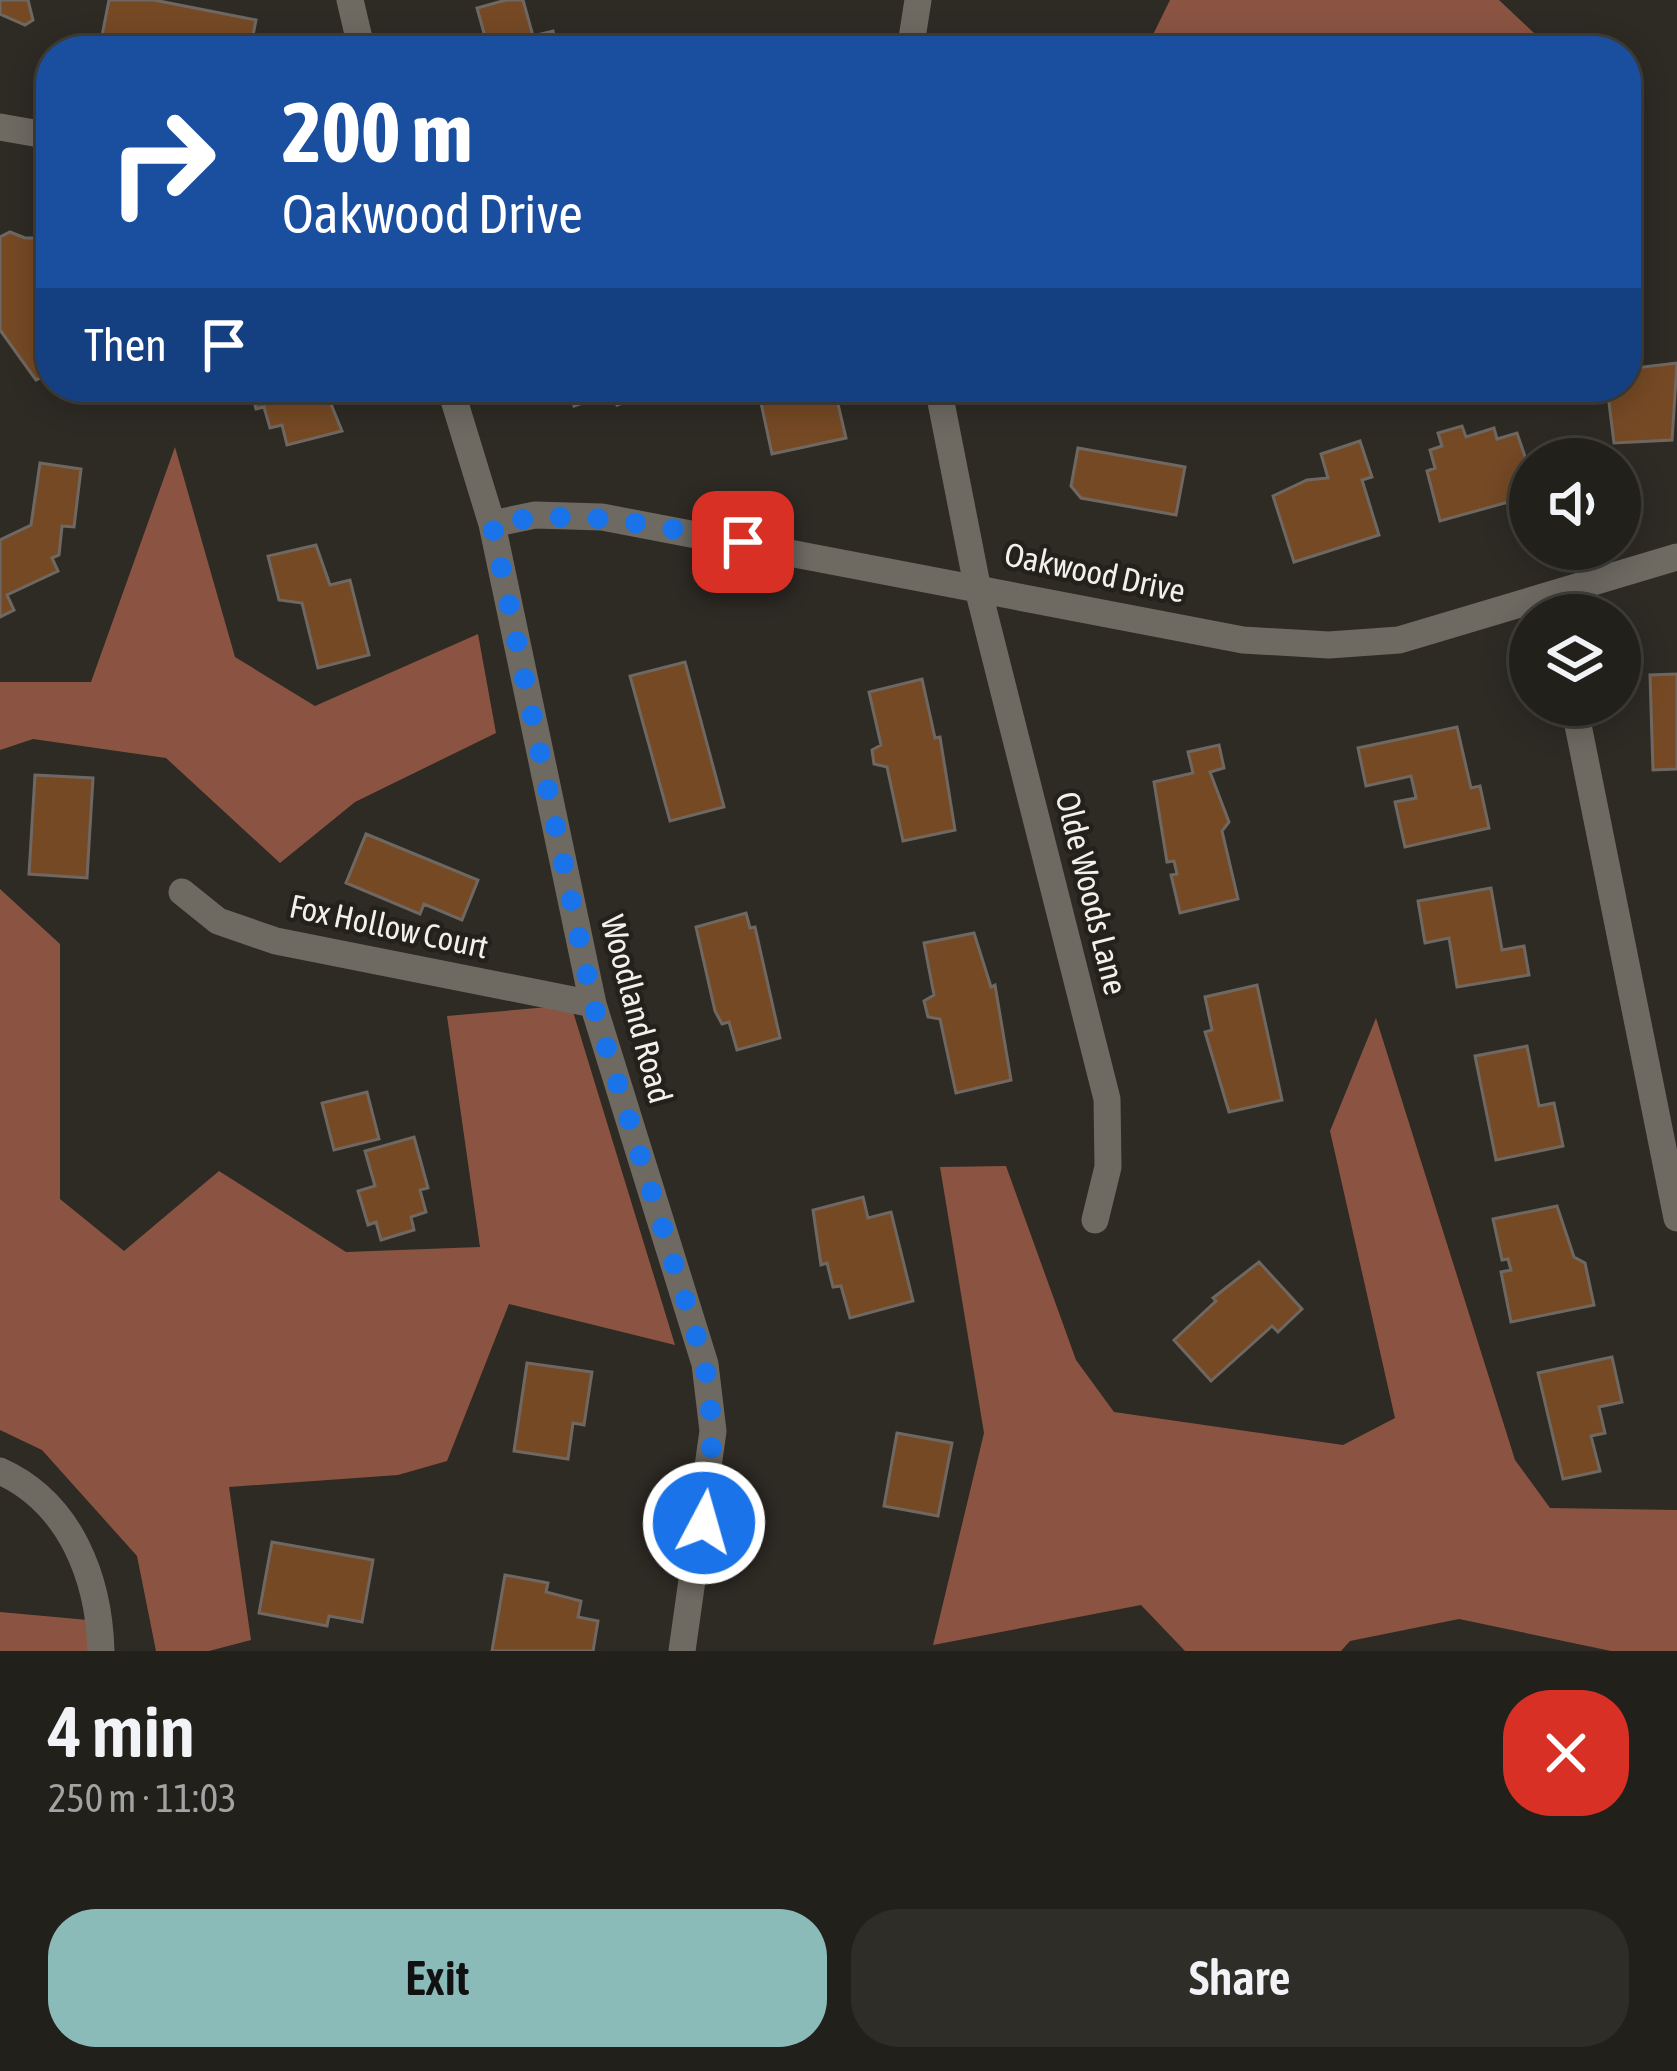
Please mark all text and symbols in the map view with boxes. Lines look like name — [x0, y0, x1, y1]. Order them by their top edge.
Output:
icon: right — [84, 84, 240, 240]
text: 200 m — [282, 84, 472, 180]
text: Oakwood Drive — [282, 183, 583, 244]
icon: arrive — [191, 312, 257, 378]
text: Then — [84, 319, 167, 371]
map controls — [1509, 438, 1641, 726]
button: sound — [1509, 438, 1641, 570]
pin — [692, 491, 794, 593]
icon: arrive — [710, 509, 776, 575]
street label: Oakwood Drive — [1001, 534, 1189, 610]
button: layers — [1509, 594, 1641, 726]
street label: Olde Woods Lane — [1048, 788, 1136, 998]
street label: Fox Hollow Court — [286, 886, 492, 966]
street label: Woodland Road — [594, 911, 680, 1107]
position arrow — [641, 1460, 767, 1586]
text: 4 min — [48, 1690, 195, 1772]
button: close — [1503, 1690, 1629, 1816]
text: 250 m · 11:03 — [48, 1776, 237, 1820]
button: Exit — [48, 1909, 827, 2047]
button: Share — [851, 1909, 1629, 2047]

